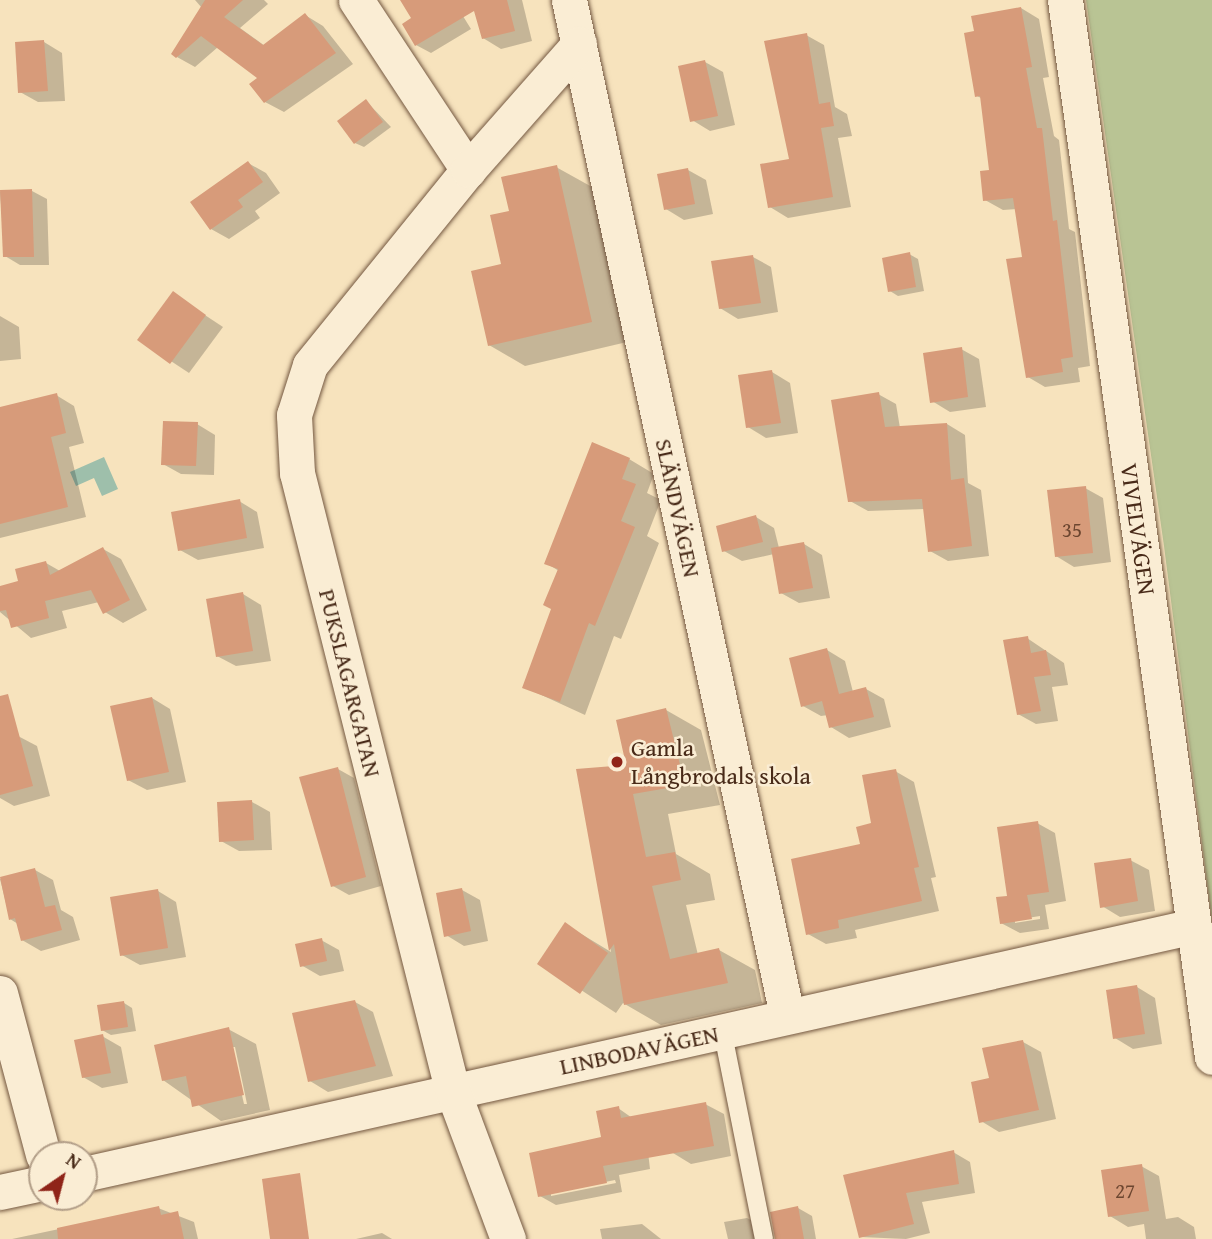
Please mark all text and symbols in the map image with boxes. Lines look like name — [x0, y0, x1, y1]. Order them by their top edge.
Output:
street label: SLÄNDVÄGEN — [649, 436, 707, 580]
street label: VIVELVÄGEN — [1115, 461, 1161, 597]
house number: 35 — [1062, 517, 1082, 543]
street label: PUKSLAGARGATAN — [313, 586, 387, 780]
place label: Gamla Långbrodals skola — [631, 734, 811, 790]
marker: Gamla Långbrodals skola — [609, 754, 625, 770]
street label: LINBODAVÄGEN — [557, 1019, 721, 1081]
north arrow — [28, 1141, 98, 1211]
text: N — [61, 1145, 87, 1176]
house number: 27 — [1115, 1178, 1135, 1204]

